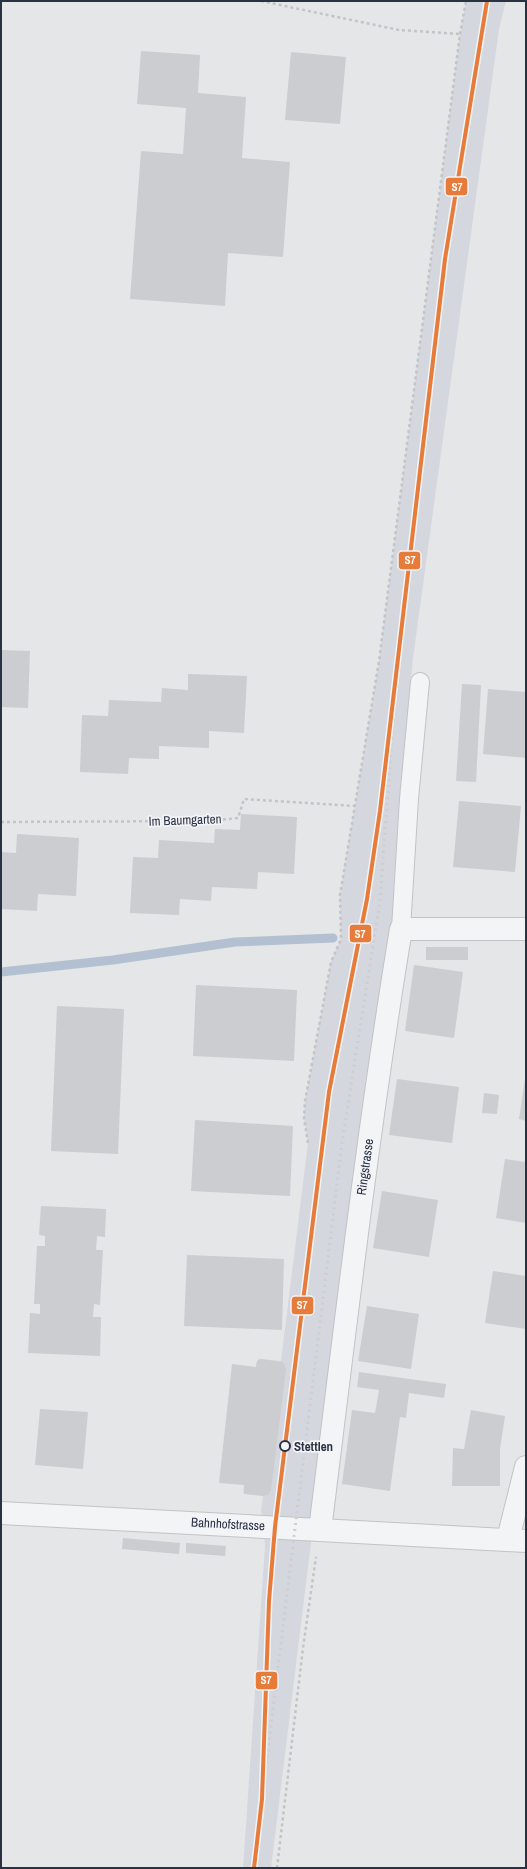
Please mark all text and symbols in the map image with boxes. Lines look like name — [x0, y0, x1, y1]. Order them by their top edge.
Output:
line badge: S7 — [445, 177, 468, 196]
text: S7 — [451, 180, 463, 194]
line badge: S7 — [398, 551, 421, 570]
text: S7 — [404, 553, 416, 567]
street label: Im Baumgarten — [148, 810, 222, 830]
line badge: S7 — [349, 924, 372, 943]
text: S7 — [354, 927, 366, 941]
street label: Ringstrasse — [353, 1138, 377, 1196]
line badge: S7 — [291, 1296, 314, 1315]
text: S7 — [296, 1298, 308, 1312]
place label: Stettlen — [294, 1438, 333, 1455]
marker: Stettlen — [279, 1440, 291, 1452]
street label: Bahnhofstrasse — [191, 1514, 266, 1534]
line badge: S7 — [255, 1671, 278, 1690]
text: S7 — [260, 1673, 272, 1687]

